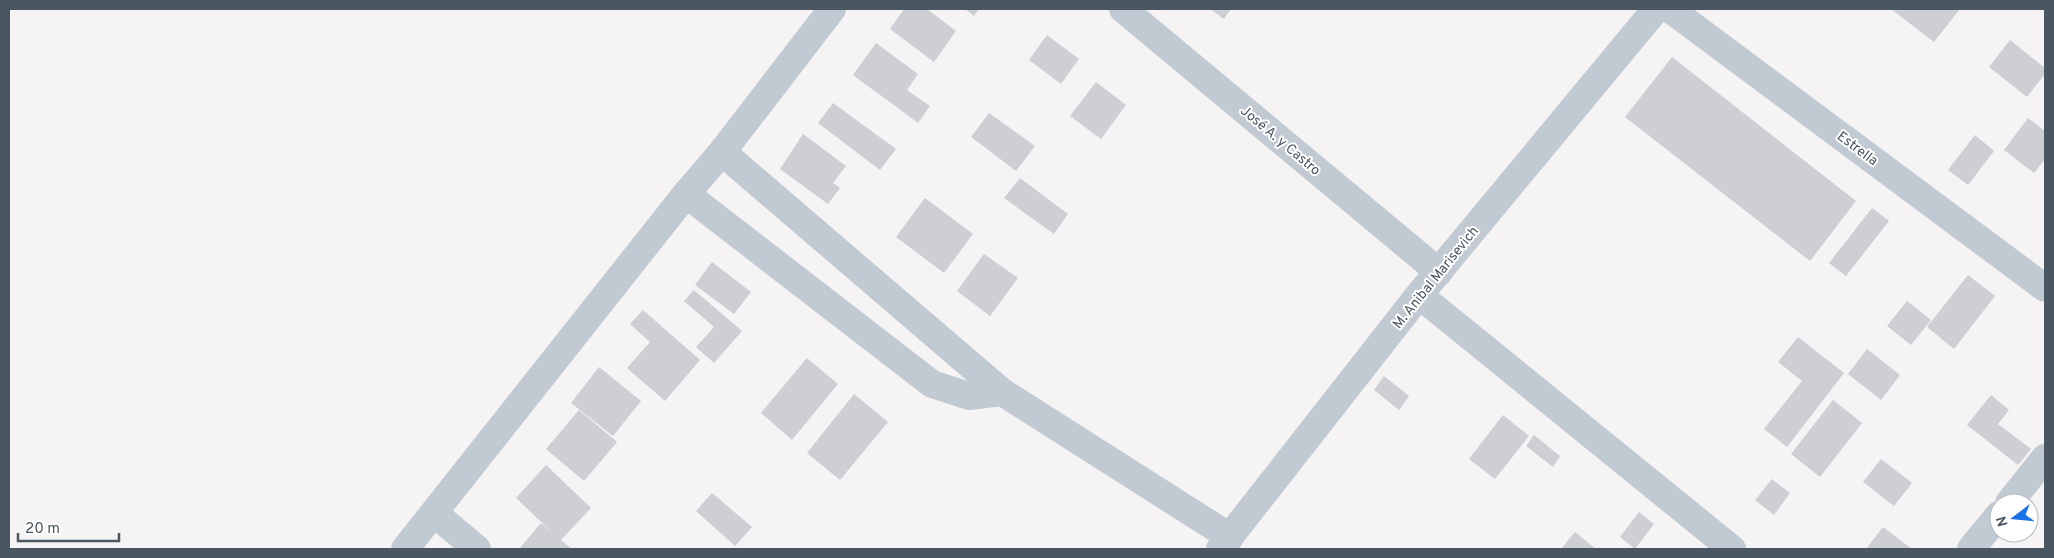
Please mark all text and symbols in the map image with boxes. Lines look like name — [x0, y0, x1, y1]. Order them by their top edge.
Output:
street label: José A. y Castro — [1237, 103, 1324, 180]
street label: Estrella — [1833, 128, 1881, 170]
street label: M. Anibal Marisevich — [1390, 223, 1483, 333]
north arrow — [1989, 493, 2039, 543]
scale bar — [18, 510, 119, 542]
text: N — [1993, 514, 2013, 528]
text: 20 m — [25, 520, 60, 539]

